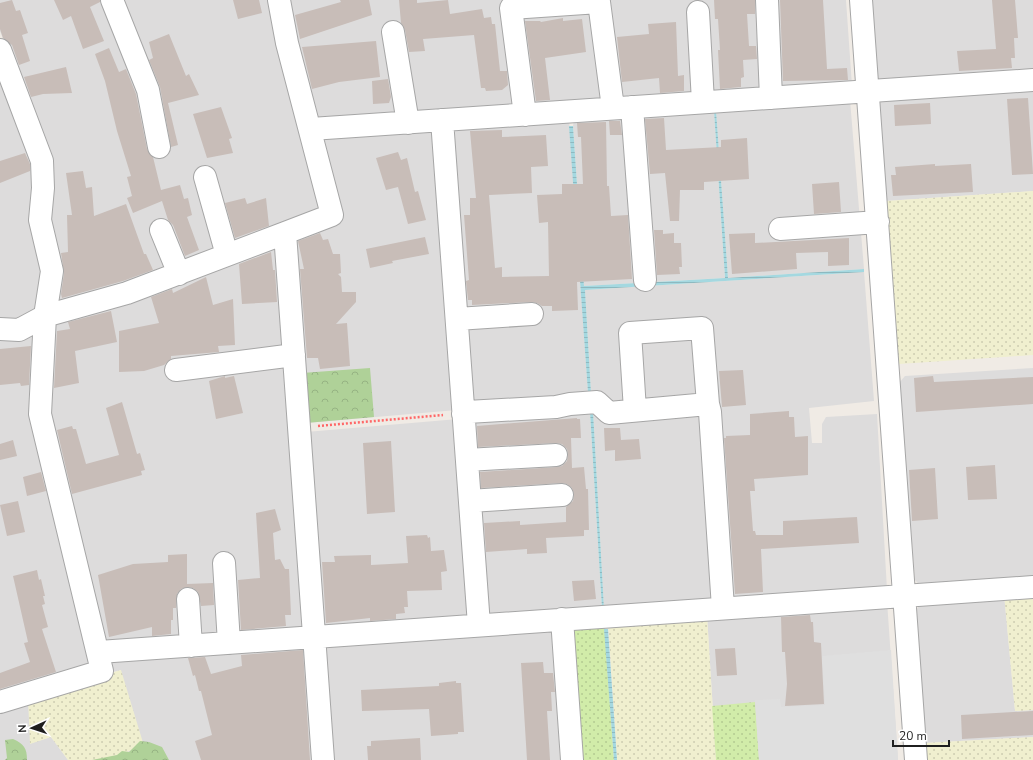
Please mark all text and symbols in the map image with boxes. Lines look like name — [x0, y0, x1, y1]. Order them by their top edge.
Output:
north arrow — [12, 708, 52, 748]
scale bar — [893, 722, 949, 748]
text: N — [15, 724, 30, 733]
text: 20 m — [899, 728, 927, 744]

